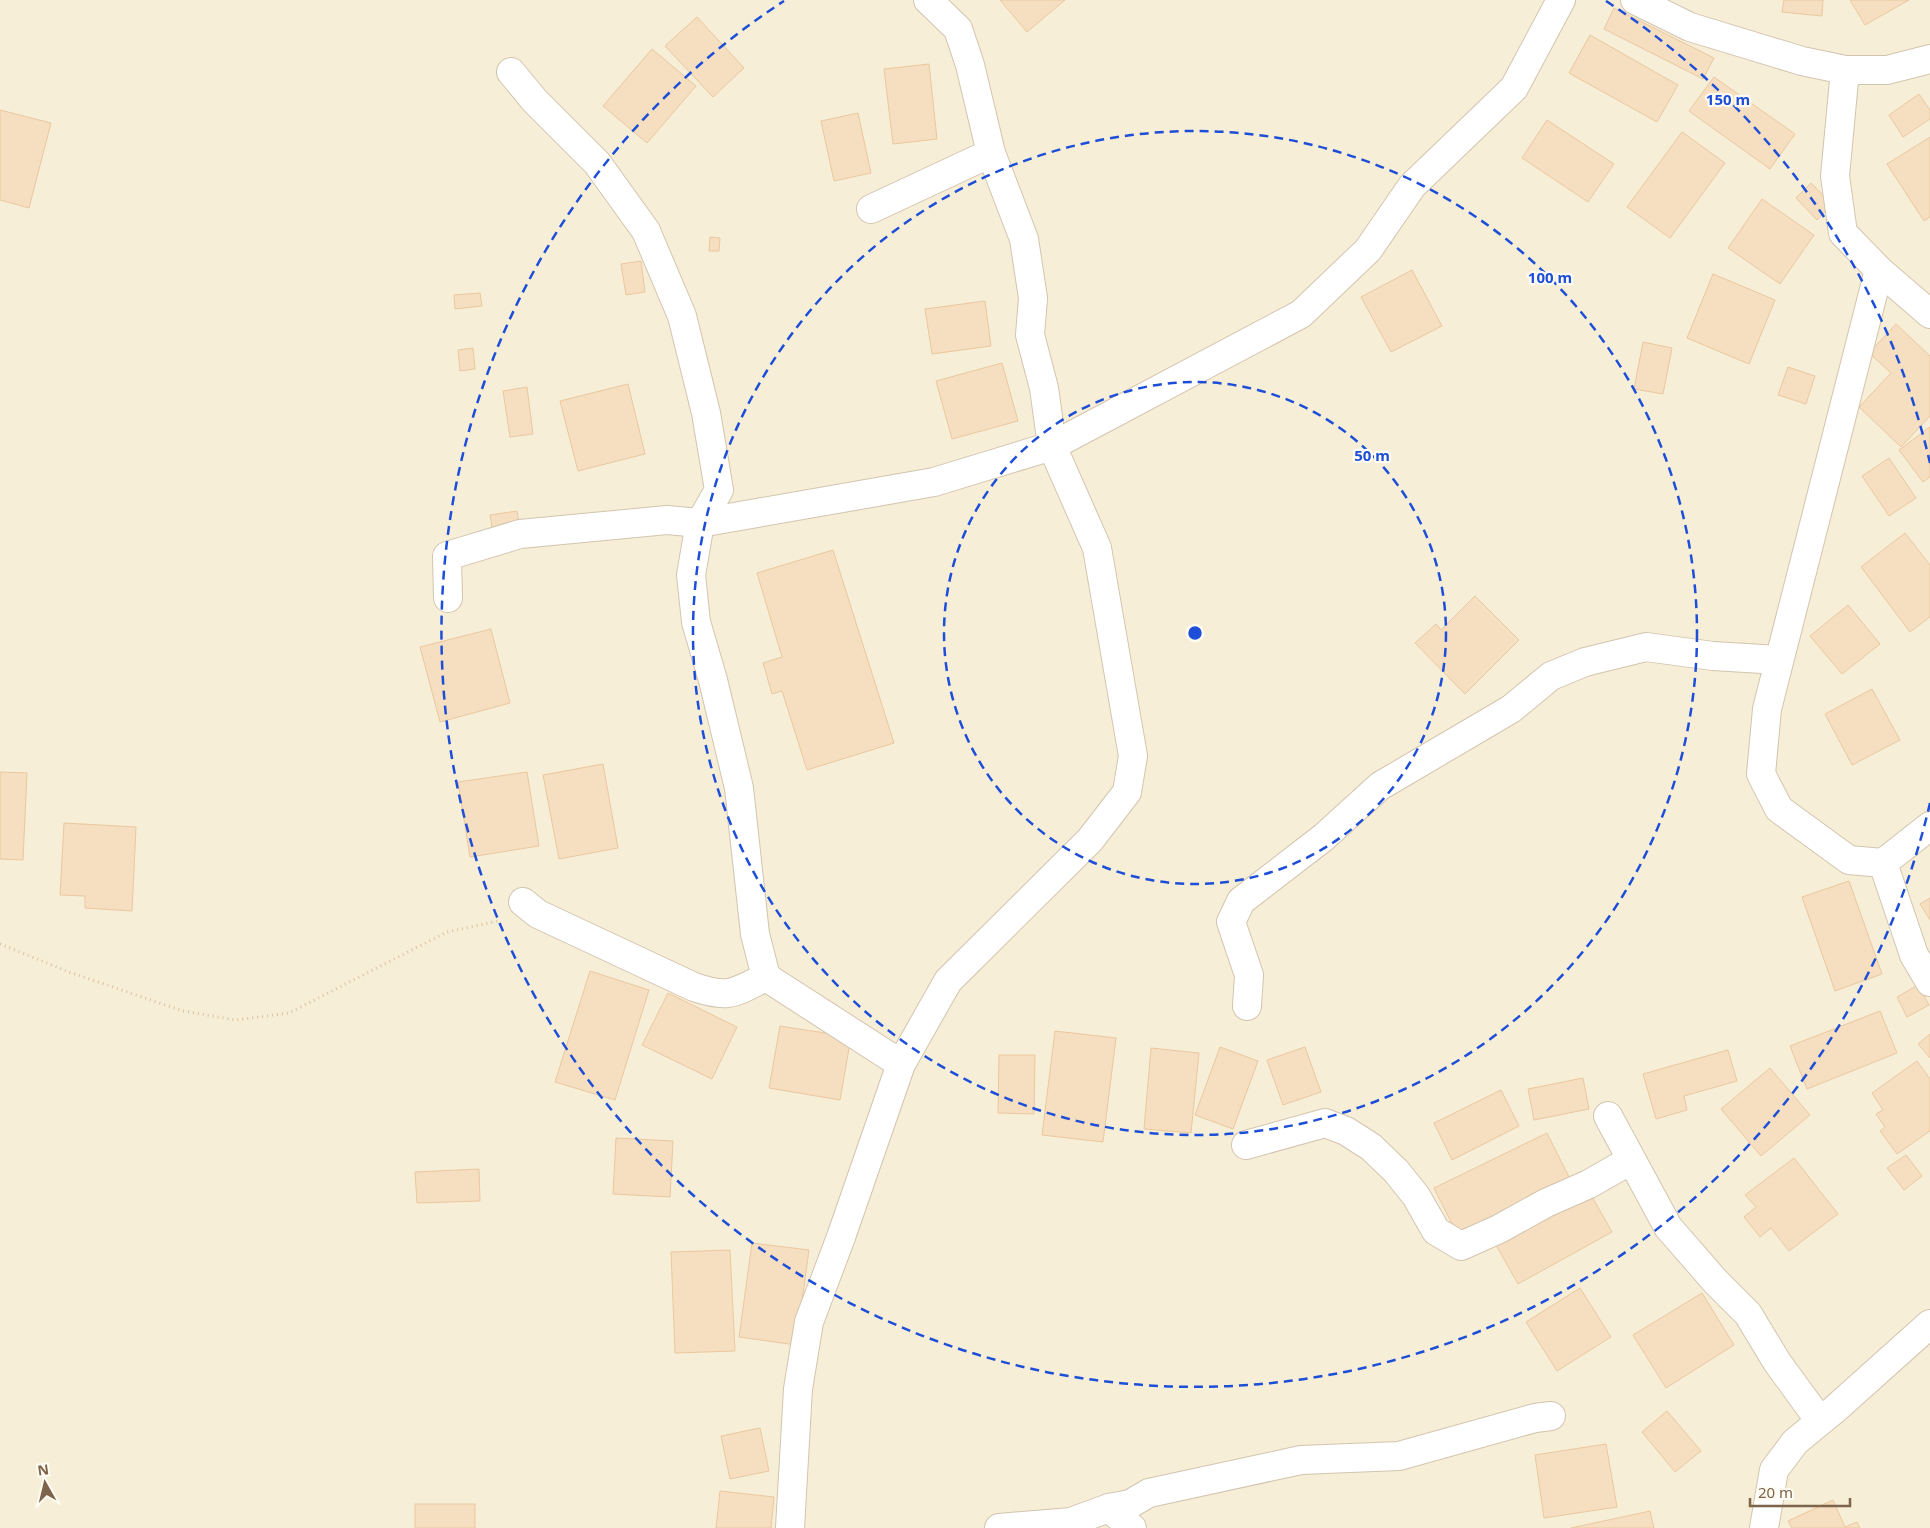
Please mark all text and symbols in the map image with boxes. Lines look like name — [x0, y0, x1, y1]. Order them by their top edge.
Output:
text: 150 m — [1706, 89, 1750, 109]
text: 100 m — [1528, 267, 1572, 287]
text: 50 m — [1354, 445, 1390, 465]
centre of rings — [1186, 624, 1204, 642]
north arrow — [20, 1458, 70, 1508]
text: N — [36, 1459, 50, 1480]
scale bar — [1750, 1476, 1850, 1508]
text: 20 m — [1758, 1482, 1793, 1502]

